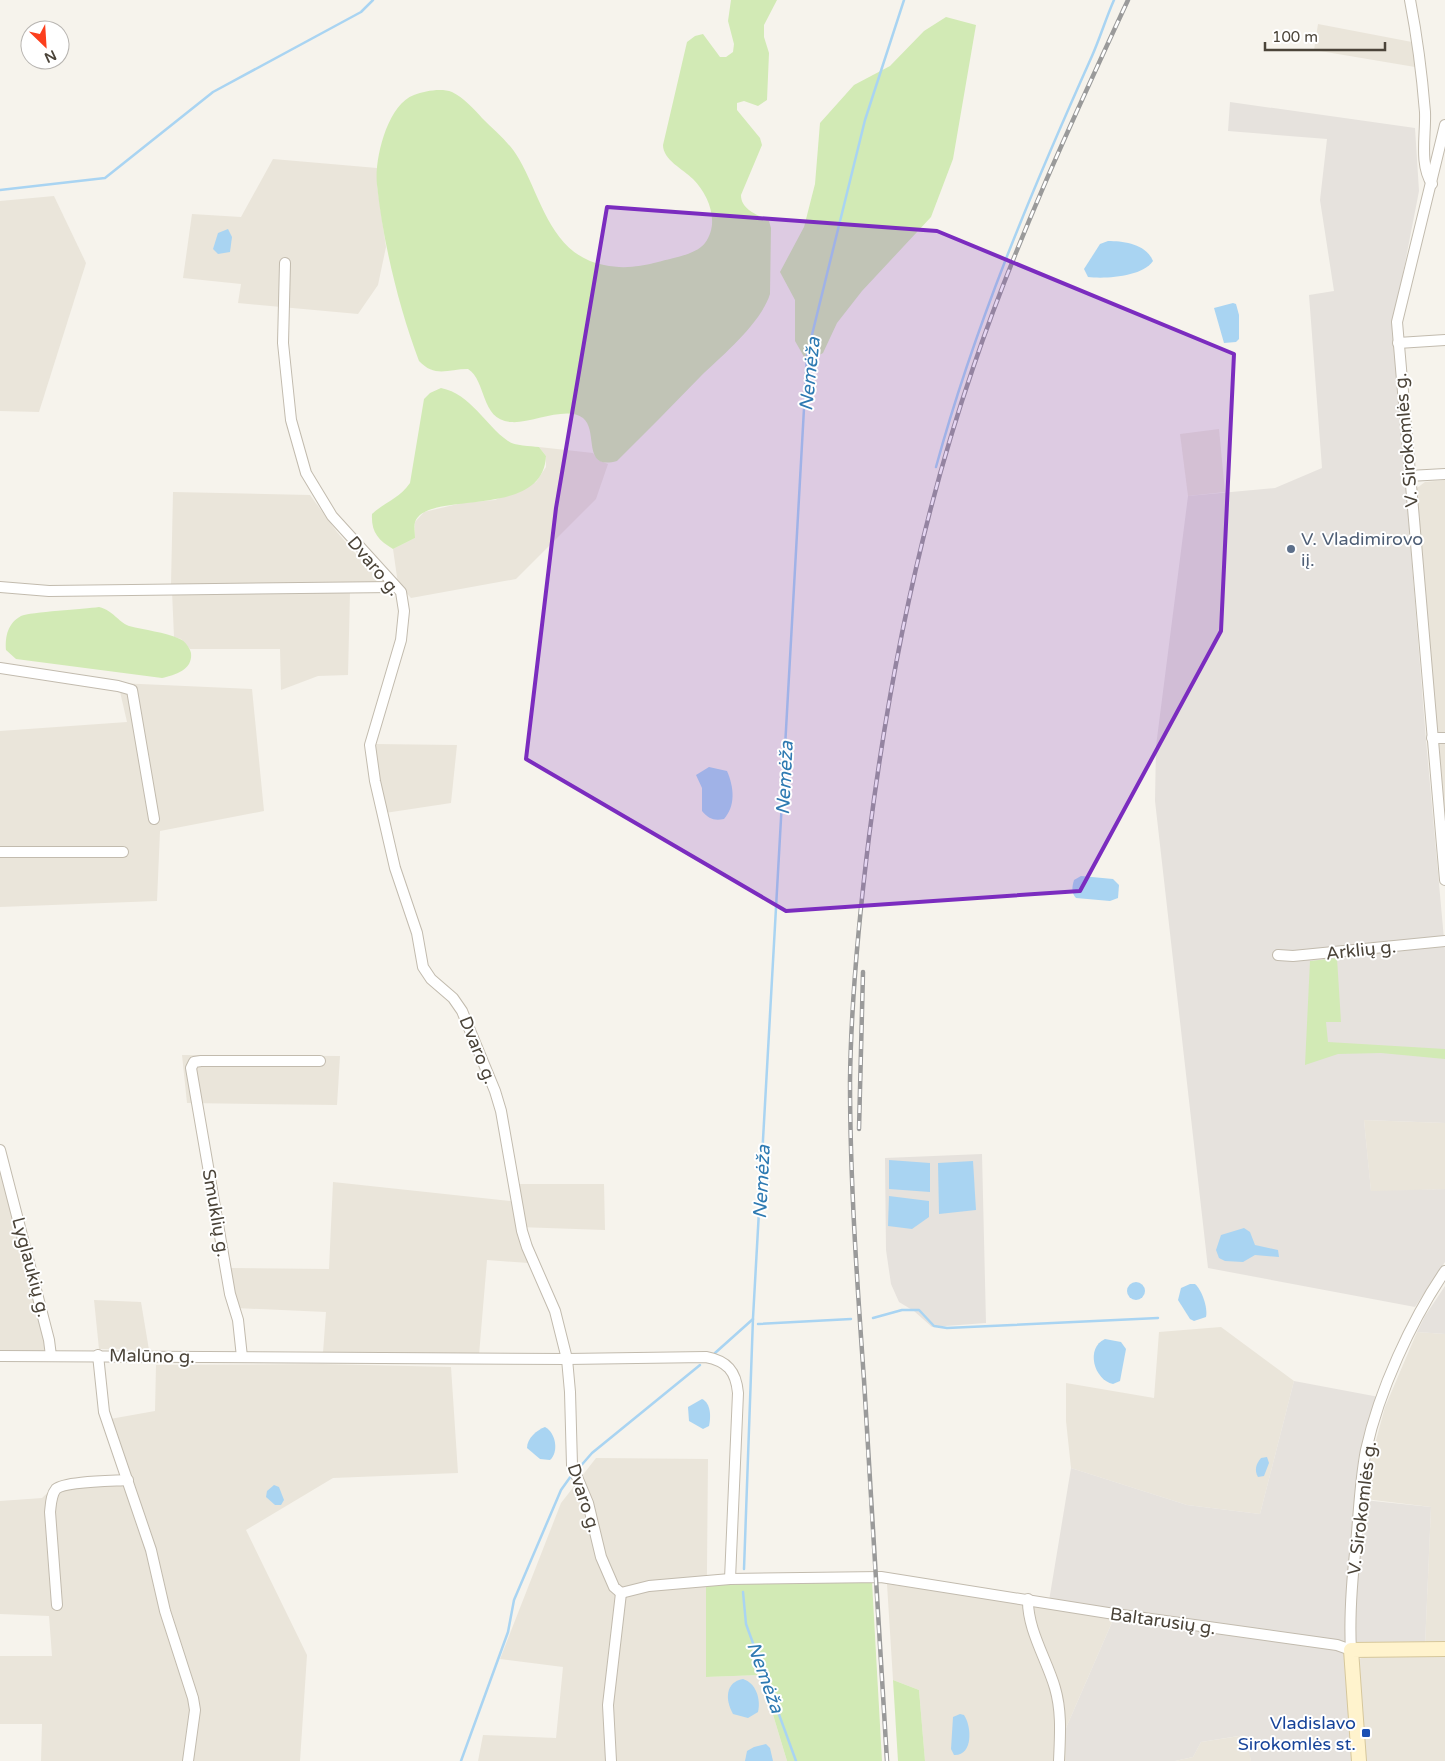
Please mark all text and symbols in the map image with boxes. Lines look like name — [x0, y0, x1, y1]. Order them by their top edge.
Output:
north arrow — [20, 20, 70, 70]
scale bar — [1265, 20, 1385, 52]
text: 100 m — [1272, 28, 1318, 46]
text: N — [42, 46, 59, 66]
water label: Nemėža — [795, 335, 825, 412]
street label: V. Sirokomlės g. — [1389, 372, 1423, 508]
place label: V. Vladimirovo iį. — [1301, 528, 1423, 571]
street label: Dvaro g. — [343, 532, 405, 600]
marker: V. Vladimirovo iį. — [1285, 543, 1297, 555]
water label: Nemėža — [772, 739, 798, 816]
street label: Arklių g. — [1325, 935, 1397, 965]
street label: Dvaro g. — [454, 1013, 502, 1087]
water label: Nemėža — [749, 1143, 775, 1220]
street label: Smuklių g. — [197, 1167, 235, 1259]
street label: Lyglaukių g. — [7, 1215, 55, 1319]
street label: Malūno g. — [109, 1344, 195, 1368]
street label: V. Sirokomlės g. — [1343, 1440, 1381, 1576]
street label: Dvaro g. — [563, 1461, 605, 1535]
street label: Baltarusių g. — [1109, 1603, 1217, 1639]
water label: Nemėža — [742, 1639, 789, 1717]
place label: Vladislavo Sirokomlės st. — [1238, 1712, 1356, 1755]
marker: Vladislavo Sirokomlės st. — [1360, 1727, 1372, 1739]

